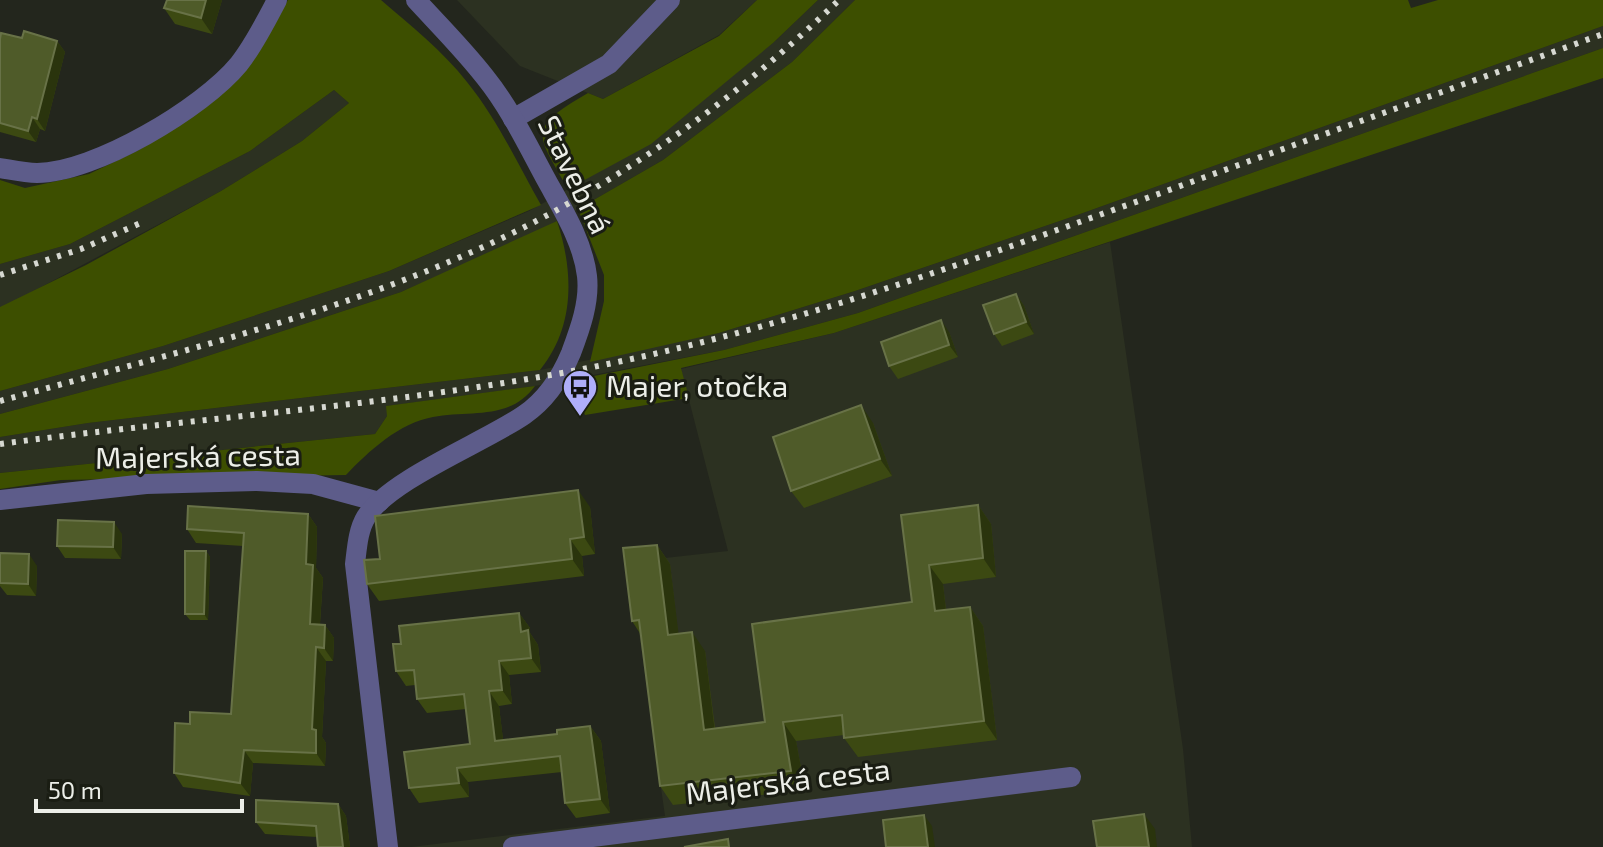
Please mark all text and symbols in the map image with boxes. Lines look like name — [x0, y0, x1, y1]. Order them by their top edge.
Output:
street label: Stavebná — [532, 109, 620, 239]
place label: Majer, otočka — [606, 367, 788, 403]
bus stop icon: Majer, otočka — [561, 368, 599, 418]
street label: Majerská cesta — [95, 435, 301, 475]
street label: Majerská cesta — [683, 750, 892, 810]
scale bar — [36, 763, 242, 813]
text: 50 m — [48, 775, 102, 804]

